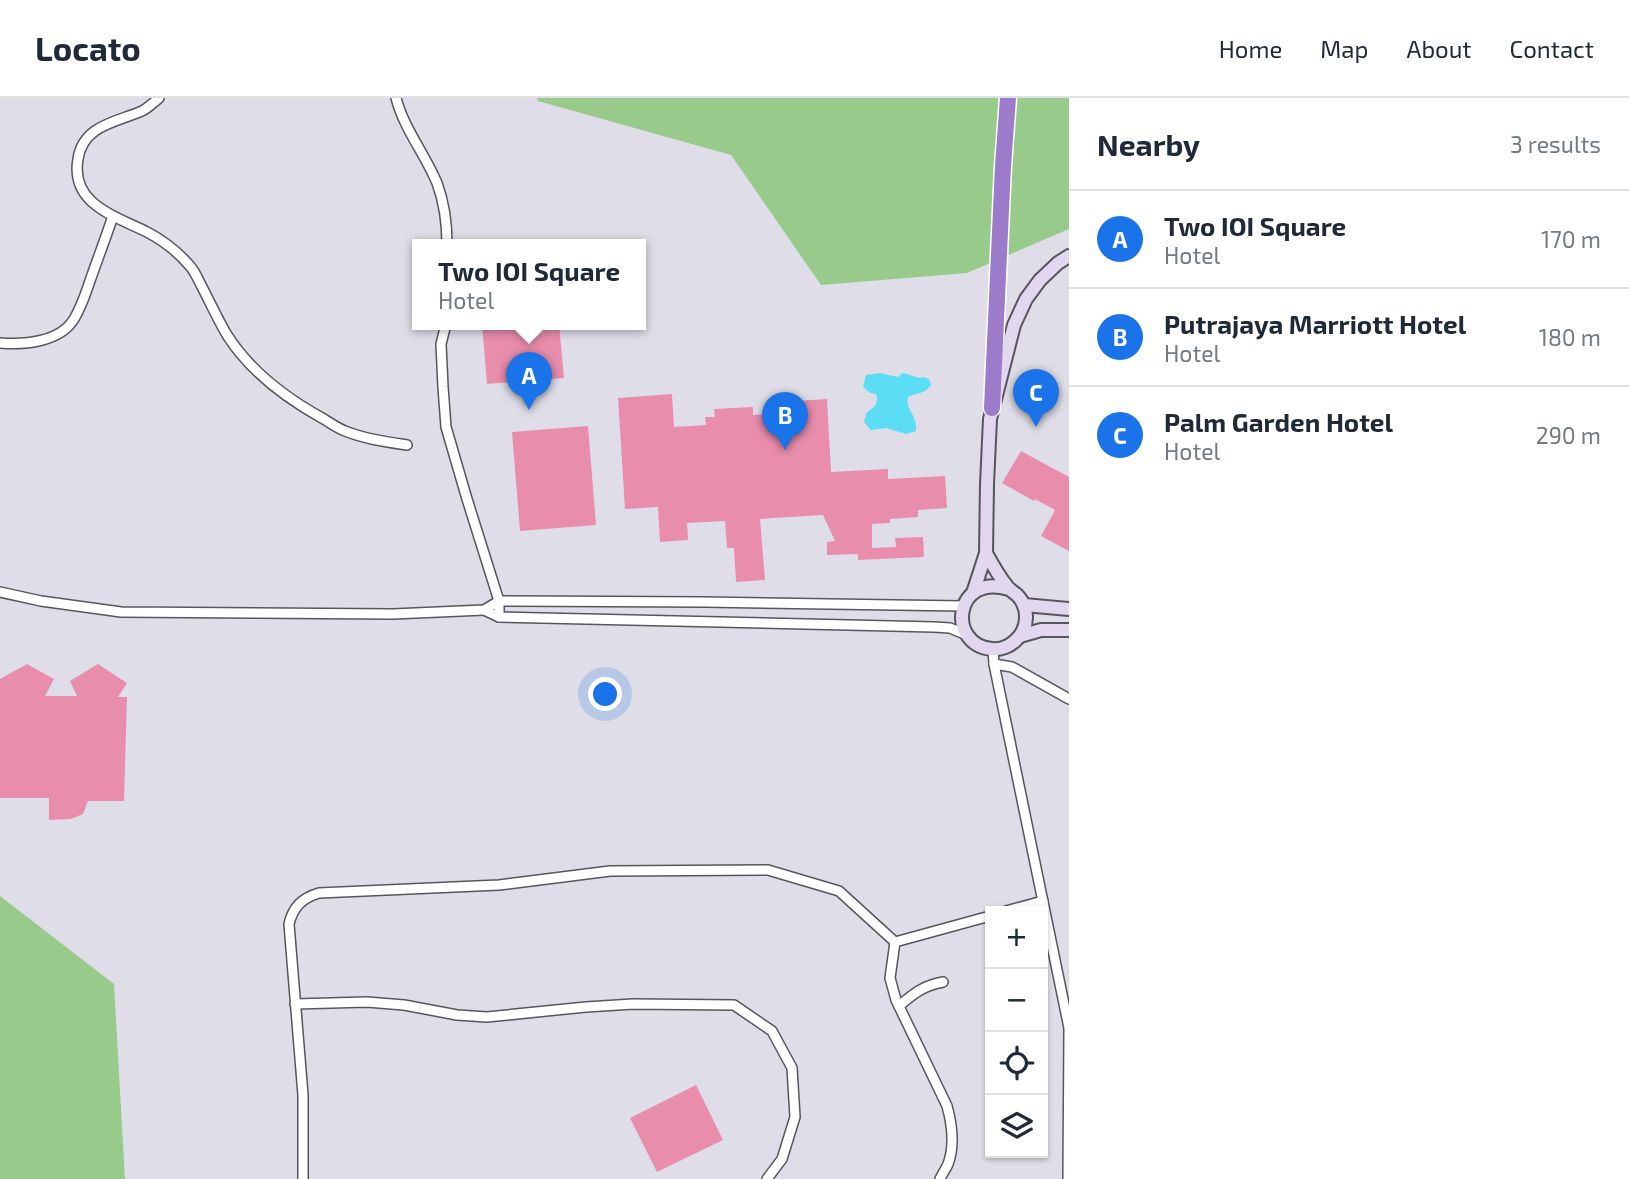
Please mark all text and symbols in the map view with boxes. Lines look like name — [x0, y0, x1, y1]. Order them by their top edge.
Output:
text: Locato — [35, 28, 141, 68]
text: Home — [1219, 34, 1282, 63]
text: Map — [1320, 34, 1368, 63]
text: About — [1406, 34, 1472, 63]
text: Contact — [1510, 34, 1594, 63]
text: Nearby — [1097, 126, 1200, 162]
text: 3 results — [1510, 130, 1601, 158]
text: Two IOI Square — [1164, 210, 1346, 241]
text: A — [1112, 225, 1128, 253]
text: 170 m — [1541, 225, 1601, 253]
popup — [412, 239, 646, 330]
text: Hotel — [1164, 241, 1220, 269]
text: Two IOI Square — [438, 255, 620, 286]
text: Hotel — [438, 286, 494, 314]
text: Putrajaya Marriott Hotel — [1164, 308, 1466, 339]
text: B — [1113, 323, 1127, 351]
text: 180 m — [1539, 323, 1601, 351]
text: Hotel — [1164, 339, 1220, 367]
pin: A — [506, 352, 552, 410]
pin: C — [1013, 369, 1059, 427]
pin: B — [762, 392, 808, 450]
text: Palm Garden Hotel — [1164, 406, 1393, 437]
text: C — [1113, 421, 1127, 449]
text: 290 m — [1536, 421, 1601, 449]
text: Hotel — [1164, 437, 1220, 465]
your location — [588, 677, 622, 711]
map controls — [985, 906, 1048, 1158]
button: + — [985, 906, 1048, 969]
button: − — [985, 969, 1048, 1032]
button: locate — [985, 1032, 1048, 1095]
button: layers — [985, 1095, 1048, 1158]

